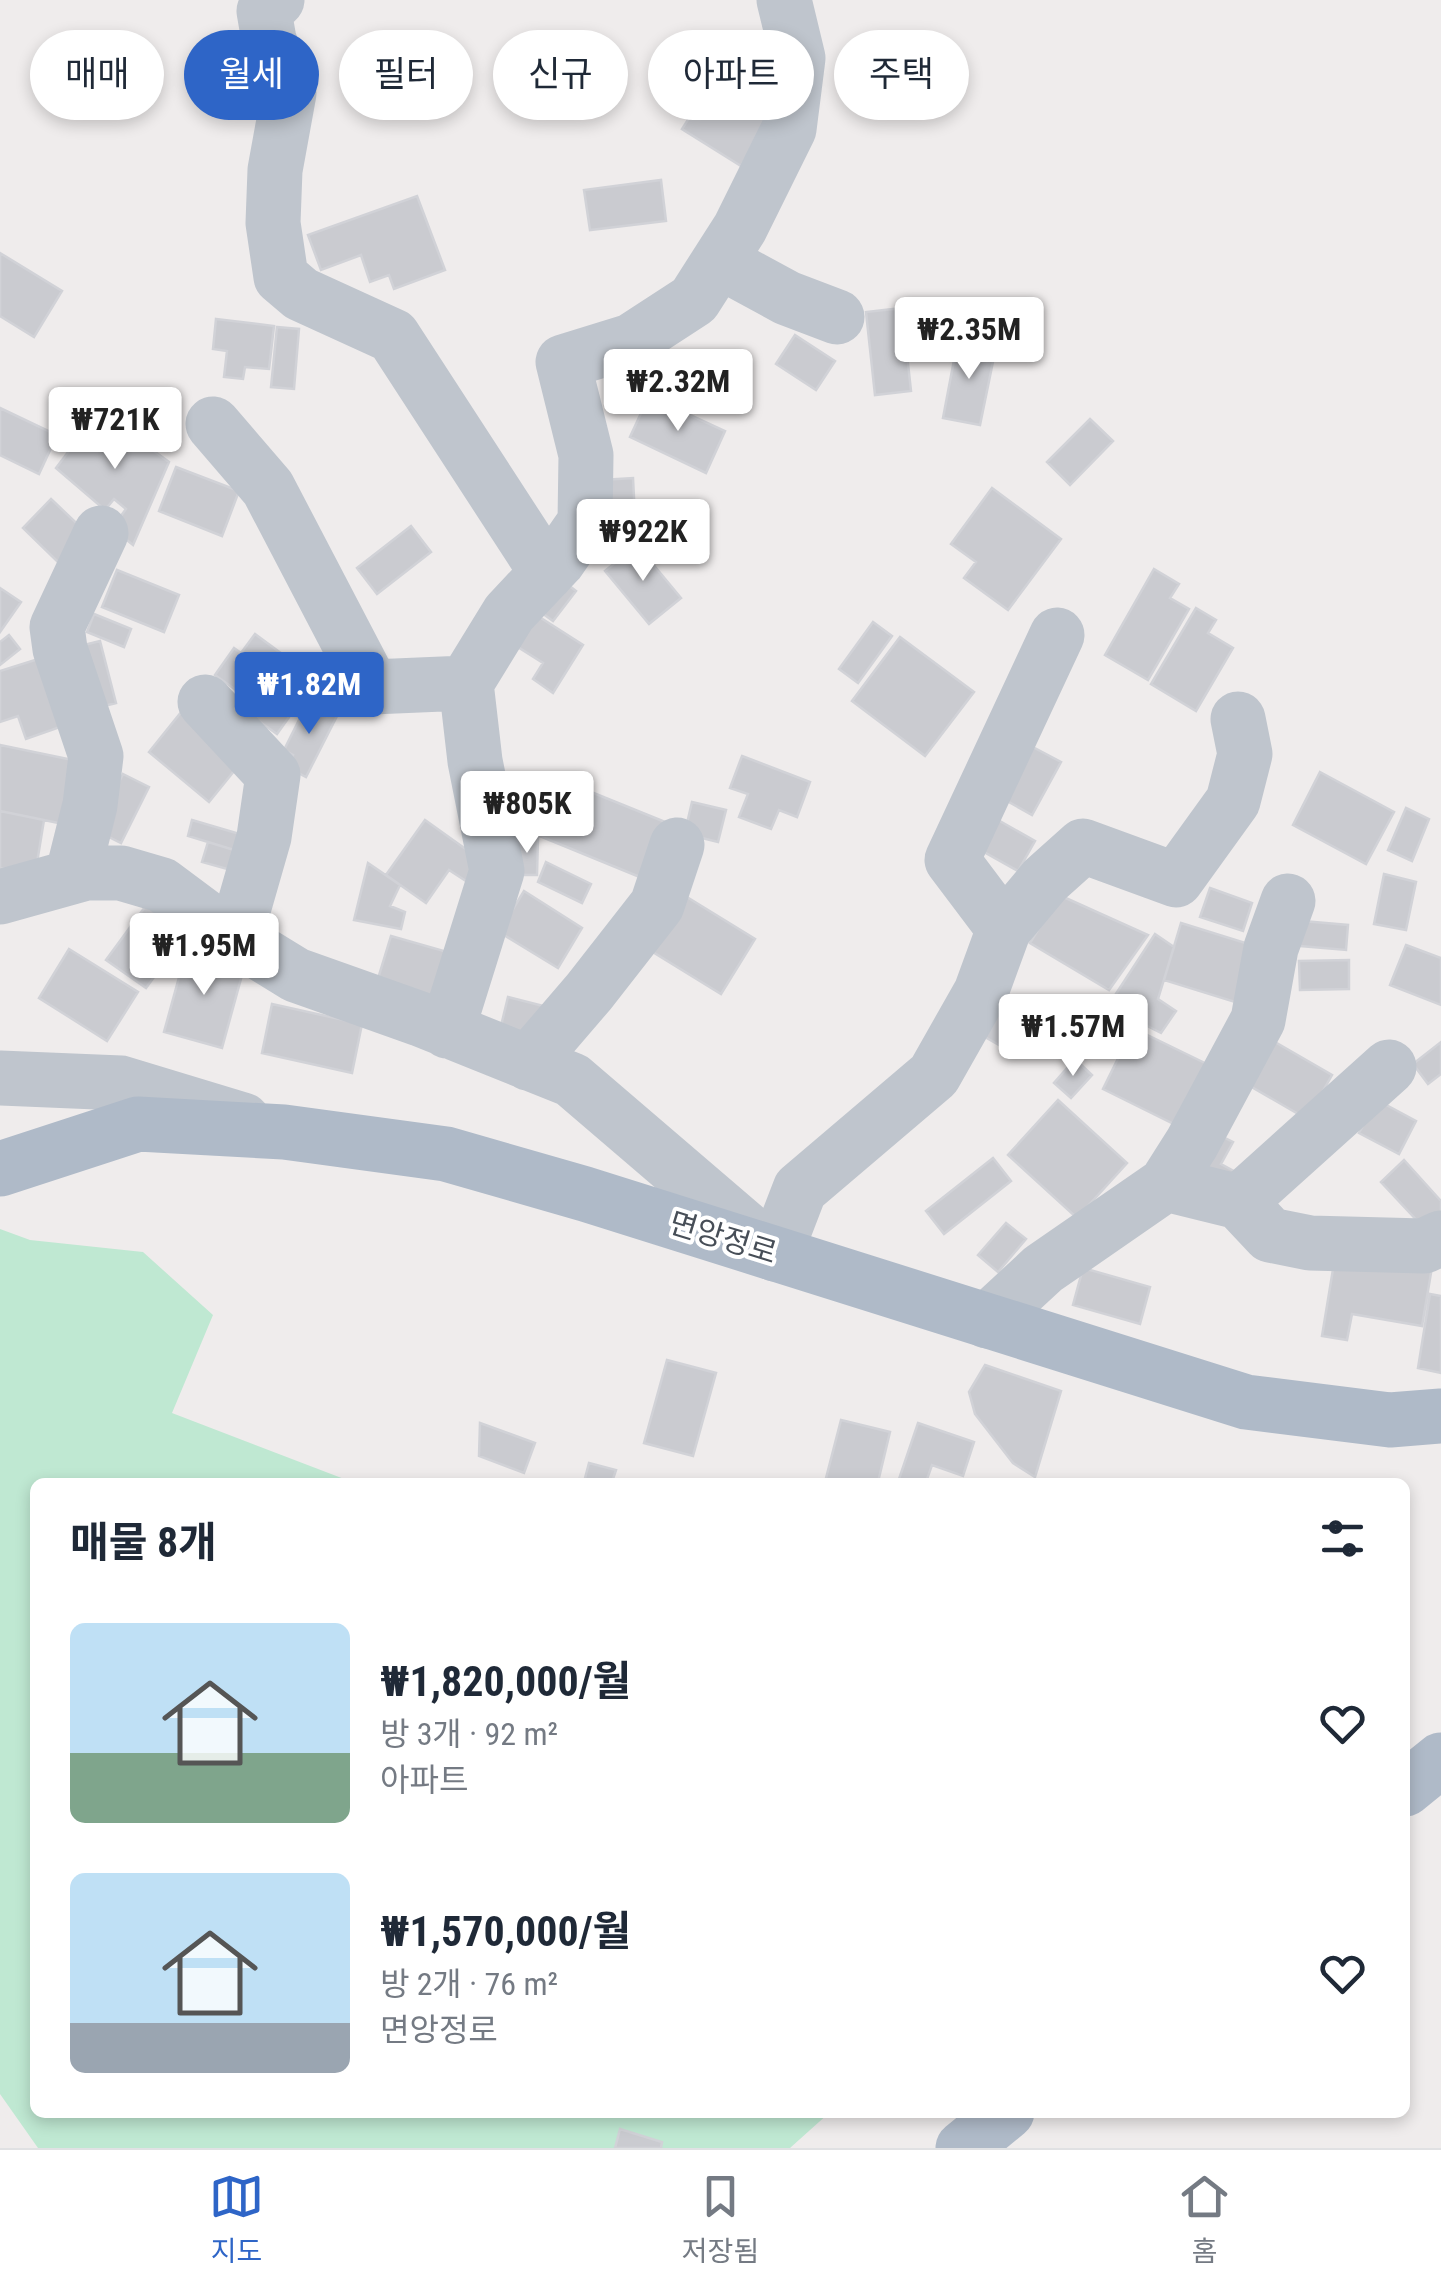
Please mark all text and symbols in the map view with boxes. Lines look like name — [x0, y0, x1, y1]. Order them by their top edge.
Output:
chip: 매매 — [30, 30, 164, 120]
chip: 월세 — [184, 30, 319, 120]
chip: 필터 — [339, 30, 473, 120]
chip: 신규 — [493, 30, 628, 120]
chip: 아파트 — [648, 30, 814, 120]
chip: 주택 — [834, 30, 969, 120]
pin: ₩2.35M — [888, 297, 1050, 382]
text: ₩2.35M — [917, 310, 1021, 348]
pin: ₩2.32M — [597, 349, 759, 434]
text: ₩2.32M — [626, 362, 730, 400]
pin: ₩721K — [45, 387, 185, 472]
text: ₩721K — [71, 400, 159, 438]
pin: ₩922K — [573, 499, 713, 584]
text: ₩922K — [599, 512, 687, 550]
pin: ₩1.82M — [228, 652, 390, 737]
text: ₩1.82M — [257, 665, 361, 703]
pin: ₩805K — [457, 771, 597, 856]
text: ₩805K — [483, 784, 571, 822]
pin: ₩1.95M — [123, 913, 285, 998]
text: ₩1.95M — [152, 926, 256, 964]
pin: ₩1.57M — [992, 994, 1154, 1079]
text: ₩1.57M — [1021, 1007, 1125, 1045]
street label: 면앙정로 — [665, 1205, 781, 1270]
icon: filters — [1315, 1511, 1370, 1566]
text: 매물 8개 — [70, 1518, 217, 1567]
text: ₩1,820,000/월 — [380, 1657, 631, 1706]
icon: home — [150, 1663, 270, 1783]
icon: heart — [1315, 1696, 1370, 1751]
text: 방 3개 · 92 m² — [380, 1715, 558, 1753]
text: 아파트 — [380, 1761, 468, 1799]
text: ₩1,570,000/월 — [380, 1907, 631, 1956]
icon: home — [150, 1913, 270, 2033]
icon: heart — [1315, 1946, 1370, 2001]
text: 방 2개 · 76 m² — [380, 1965, 558, 2003]
text: 면앙정로 — [380, 2011, 498, 2049]
tab: 지도 — [209, 2169, 264, 2269]
tab: 저장됨 — [682, 2169, 759, 2269]
tab: 홈 — [1177, 2169, 1232, 2269]

